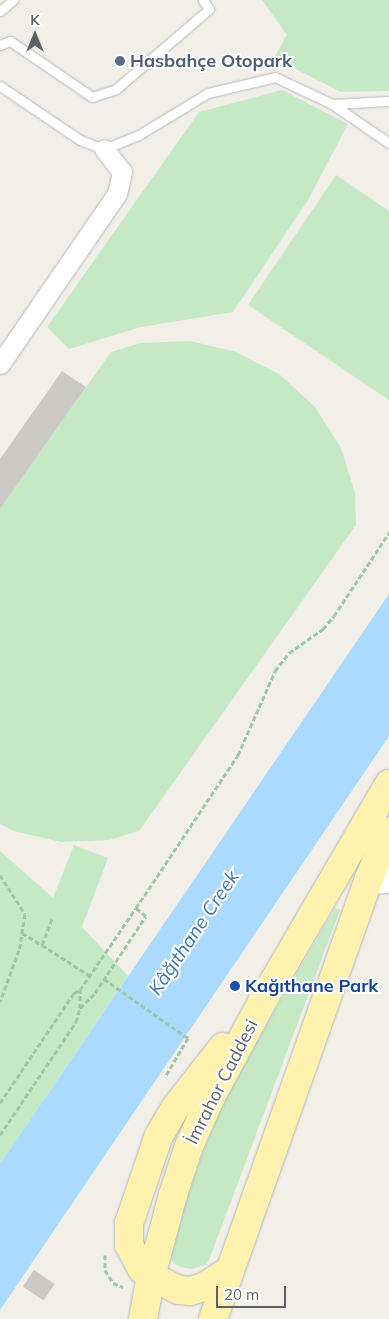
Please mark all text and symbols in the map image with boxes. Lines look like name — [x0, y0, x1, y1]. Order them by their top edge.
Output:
north arrow — [10, 10, 60, 60]
text: K — [30, 11, 40, 29]
place label: Hasbahçe Otopark — [130, 50, 292, 72]
marker: Hasbahçe Otopark — [114, 55, 126, 67]
water label: Kâğıthane Creek — [144, 866, 244, 1000]
place label: Kağıthane Park — [245, 975, 378, 997]
marker: Kağıthane Park — [229, 980, 241, 992]
street label: İmrahor Caddesi — [181, 1016, 263, 1148]
scale bar — [219, 1276, 289, 1308]
text: 20 m — [224, 1285, 259, 1304]

